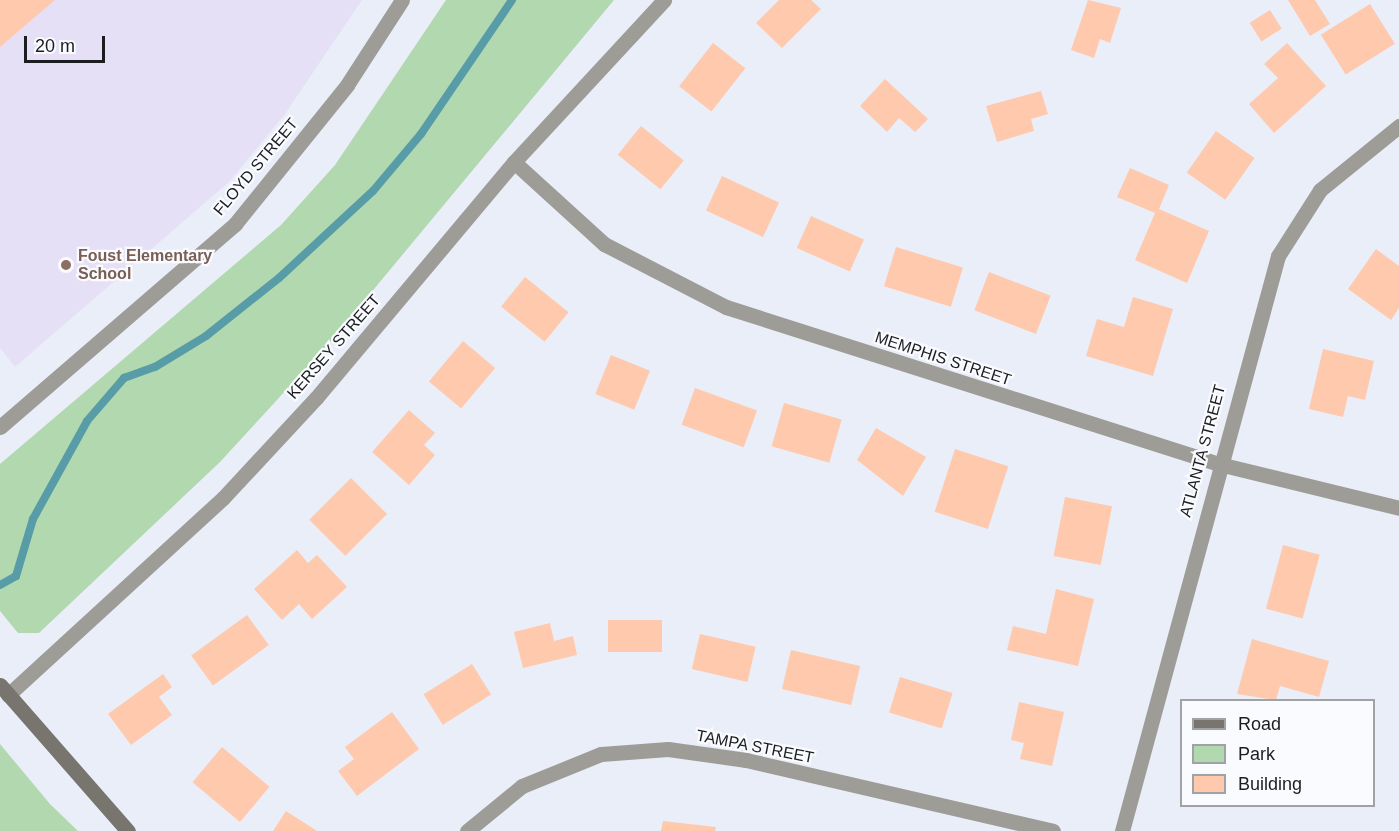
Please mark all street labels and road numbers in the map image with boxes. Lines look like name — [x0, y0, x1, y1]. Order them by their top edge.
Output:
street label: FLOYD STREET — [210, 115, 302, 219]
street label: KERSEY STREET — [283, 291, 385, 403]
street label: MEMPHIS STREET — [872, 328, 1014, 390]
street label: ATLANTA STREET — [1176, 382, 1230, 520]
street label: TAMPA STREET — [694, 726, 816, 768]

